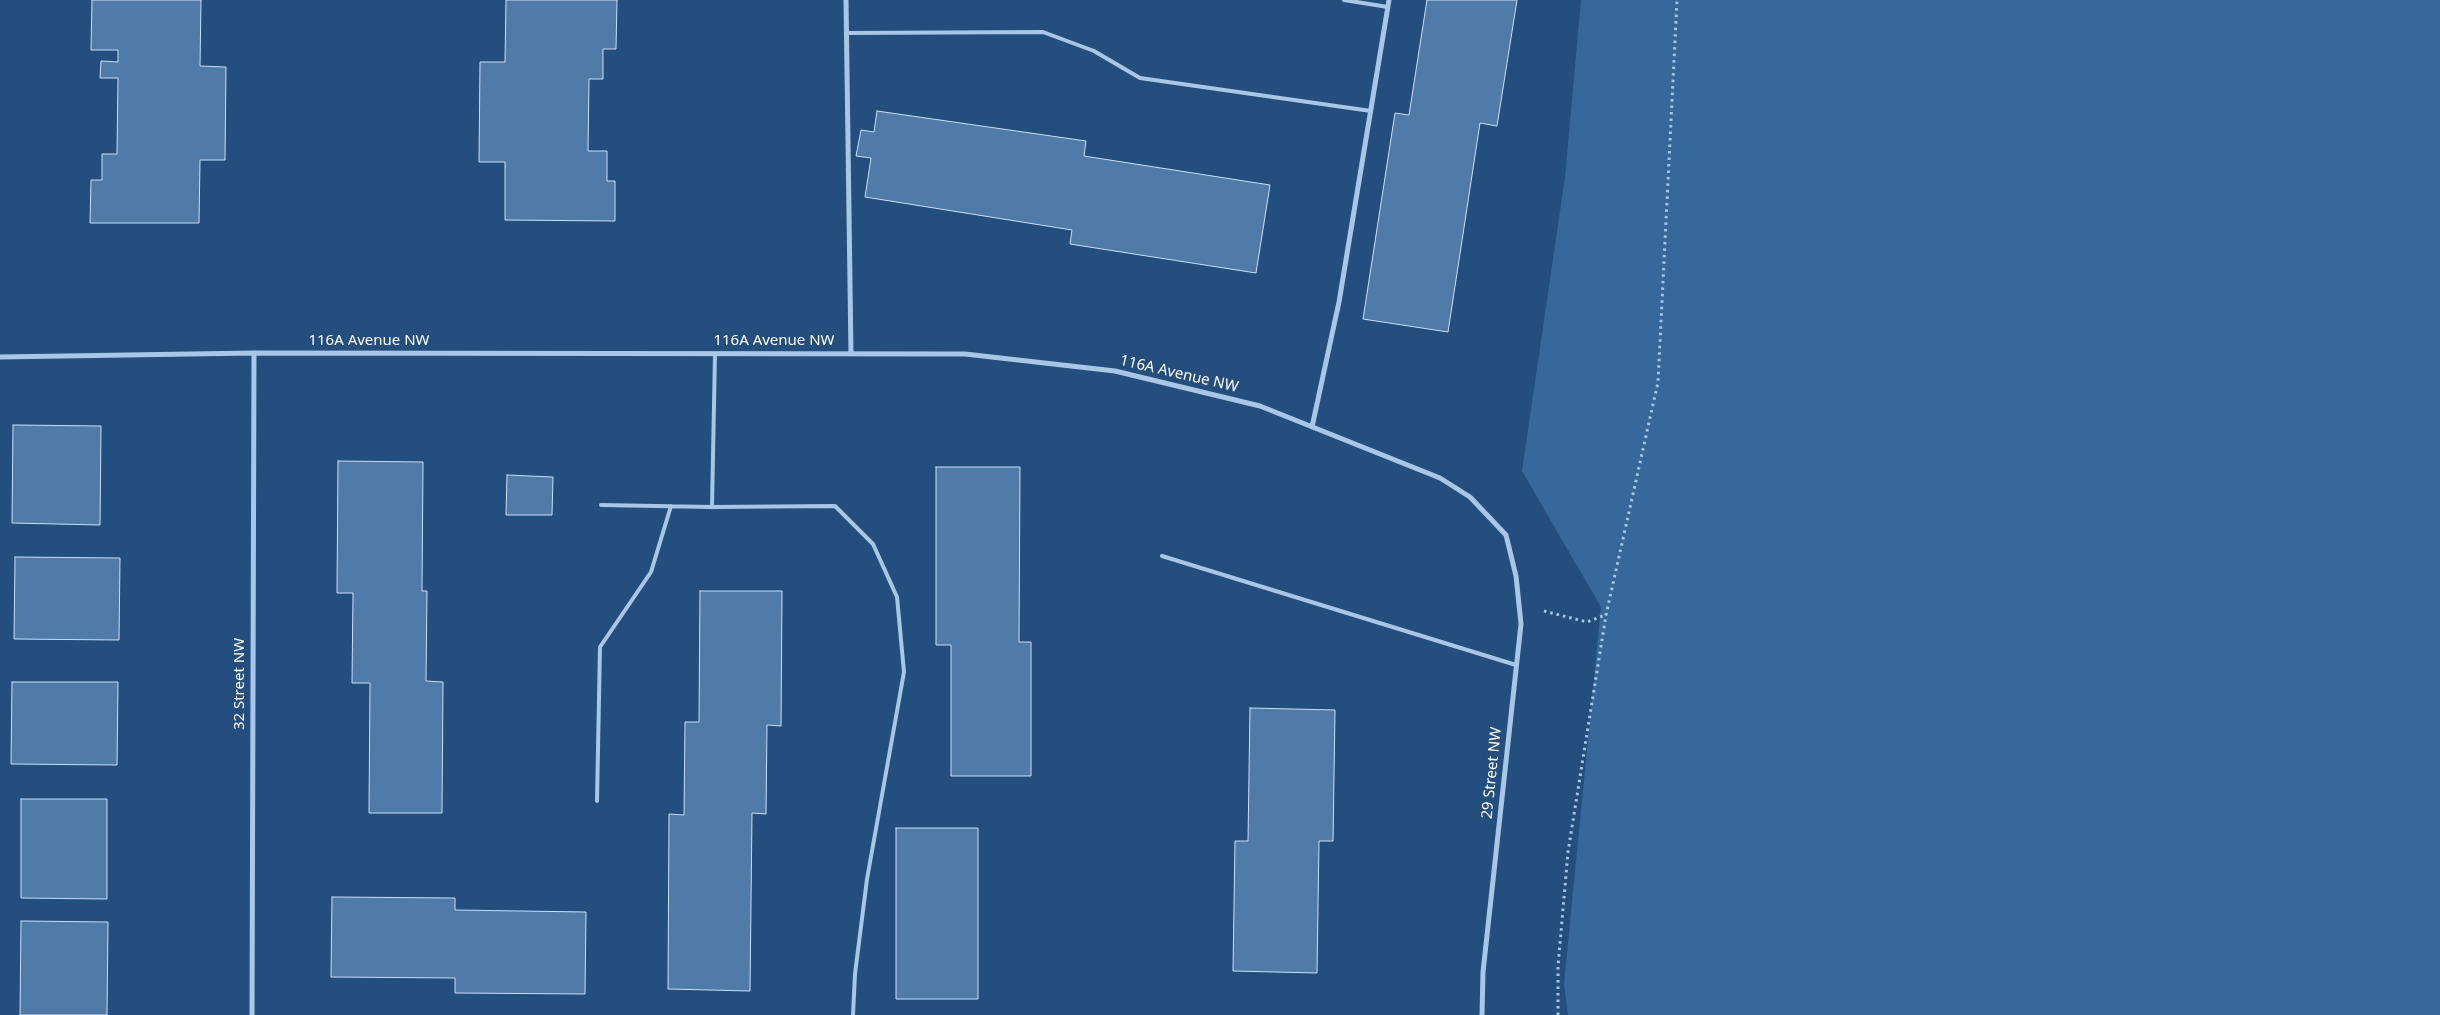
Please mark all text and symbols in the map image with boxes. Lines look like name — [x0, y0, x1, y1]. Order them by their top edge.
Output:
street label: 116A Avenue NW — [308, 332, 430, 350]
street label: 116A Avenue NW — [713, 332, 835, 350]
street label: 116A Avenue NW — [1118, 352, 1240, 396]
street label: 32 Street NW — [231, 638, 249, 730]
street label: 29 Street NW — [1478, 726, 1506, 820]

